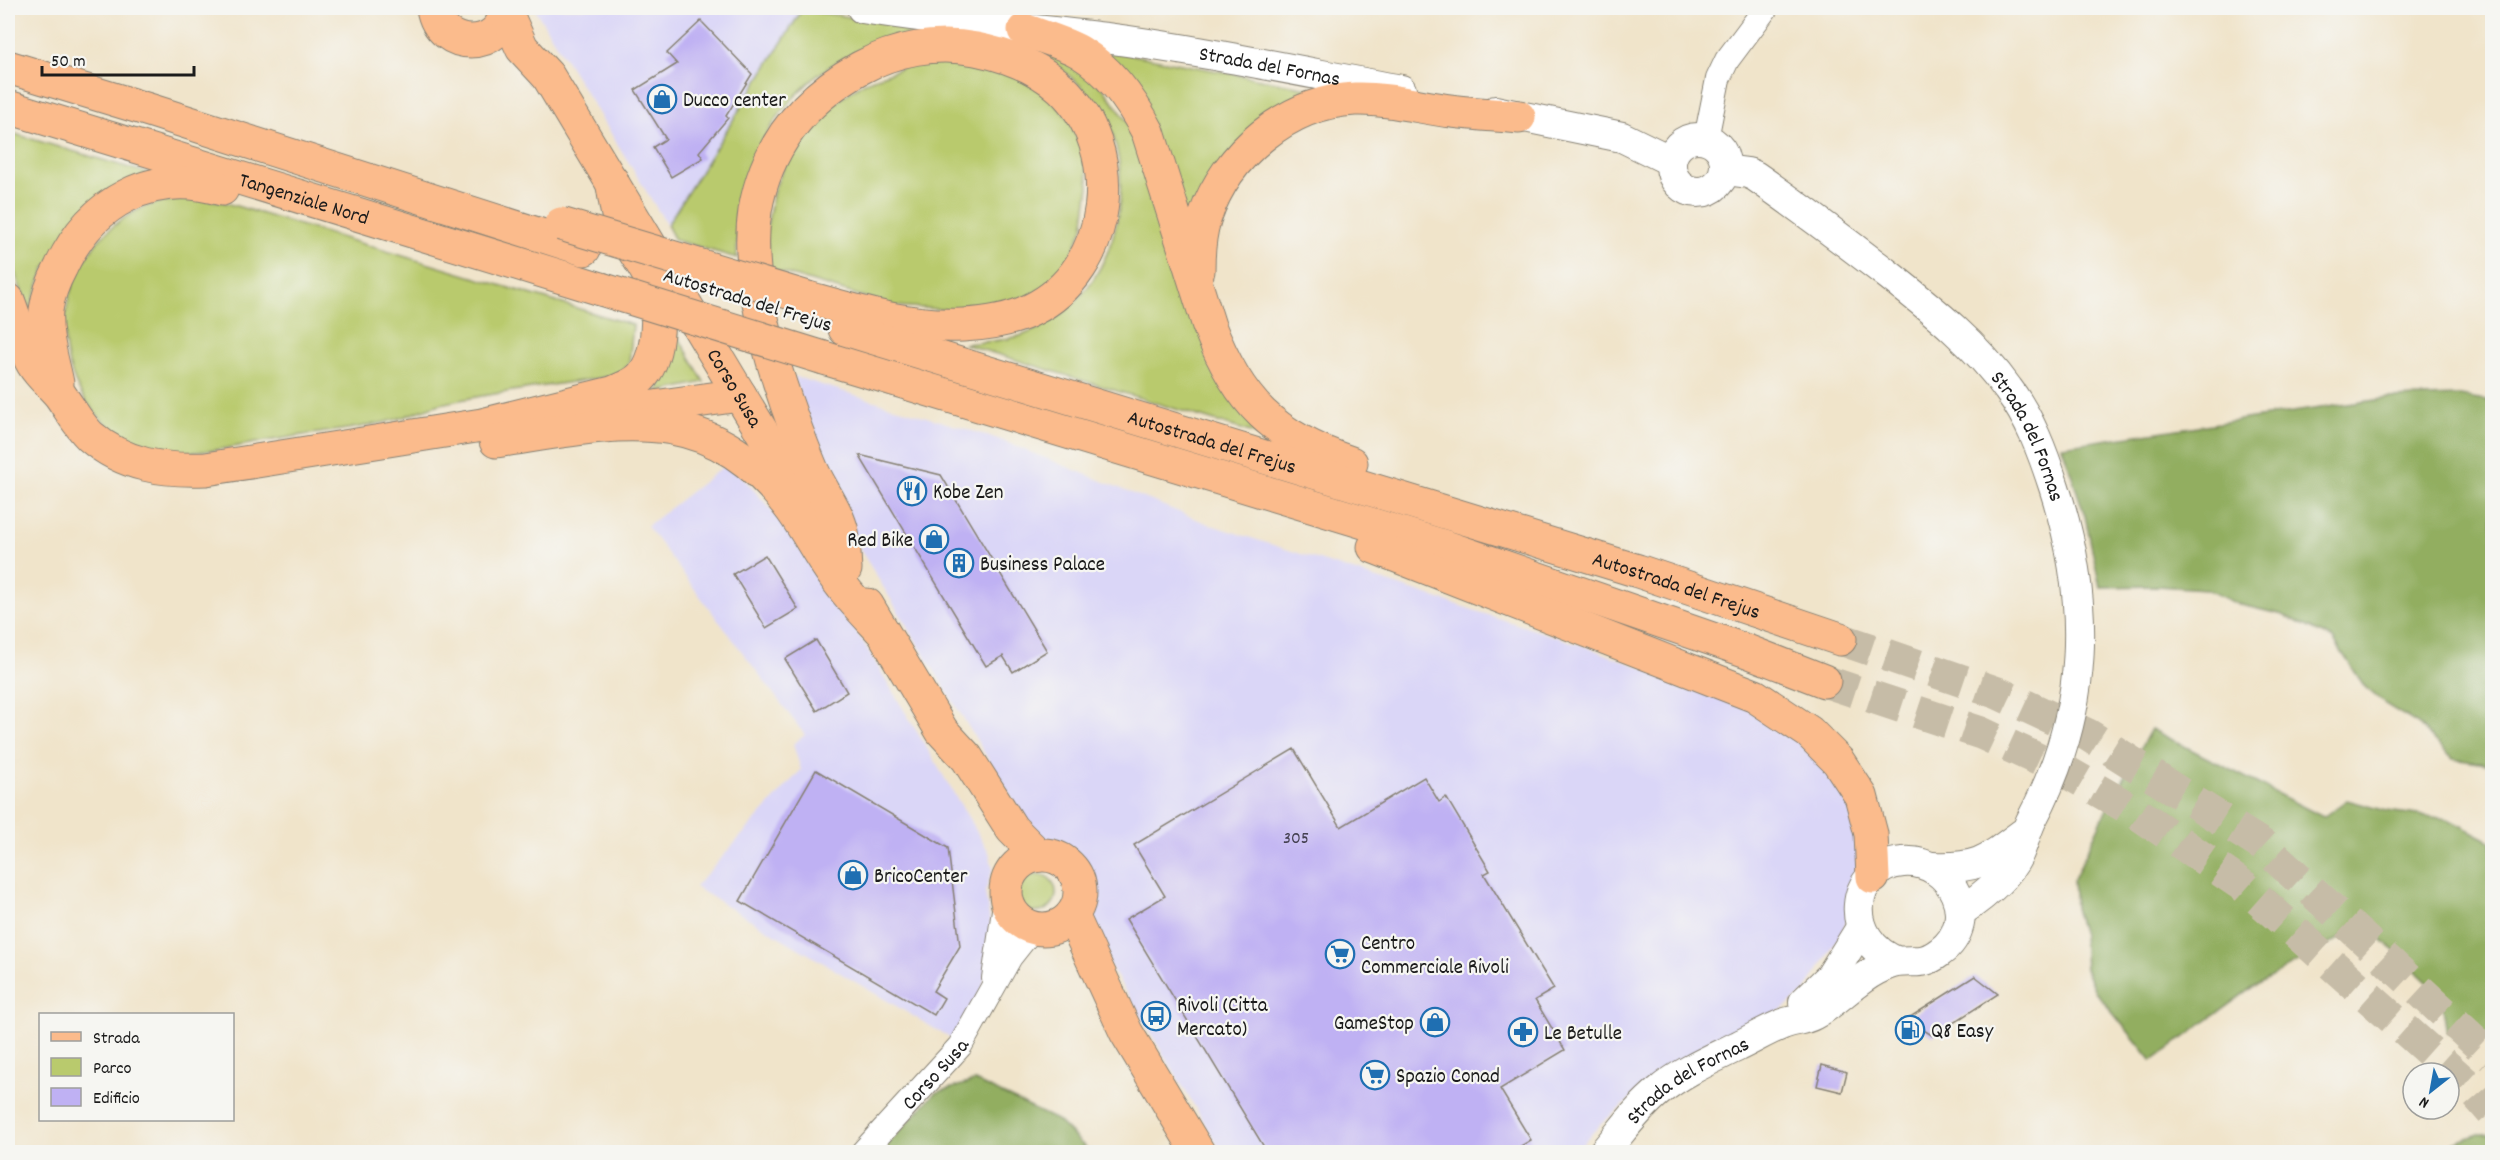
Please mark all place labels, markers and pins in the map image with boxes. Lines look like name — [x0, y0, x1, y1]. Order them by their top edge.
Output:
shop icon: Ducco center — [646, 83, 678, 115]
place label: Ducco center — [683, 87, 786, 117]
restaurant icon: Kobe Zen — [896, 475, 928, 507]
place label: Kobe Zen — [933, 479, 1003, 509]
shop icon: Red Bike — [918, 523, 950, 555]
place label: Red Bike — [847, 527, 913, 557]
building icon: Business Palace — [943, 547, 975, 579]
place label: Business Palace — [980, 551, 1105, 581]
shop icon: BricoCenter — [837, 859, 869, 891]
place label: BricoCenter — [874, 863, 968, 893]
place label: Centro Commerciale Rivoli — [1361, 930, 1509, 984]
supermarket icon: Centro Commerciale Rivoli — [1324, 938, 1356, 970]
place label: Rivoli (Citta Mercato) — [1177, 992, 1269, 1046]
bus stop icon: Rivoli (Citta Mercato) — [1140, 1000, 1172, 1032]
shop icon: GameStop — [1419, 1006, 1451, 1038]
place label: GameStop — [1334, 1010, 1414, 1040]
fuel station icon: Q8 Easy — [1894, 1014, 1926, 1046]
pharmacy icon: Le Betulle — [1507, 1016, 1539, 1048]
place label: Q8 Easy — [1931, 1018, 1994, 1048]
place label: Le Betulle — [1544, 1020, 1622, 1050]
supermarket icon: Spazio Conad — [1359, 1059, 1391, 1091]
place label: Spazio Conad — [1396, 1063, 1500, 1093]

